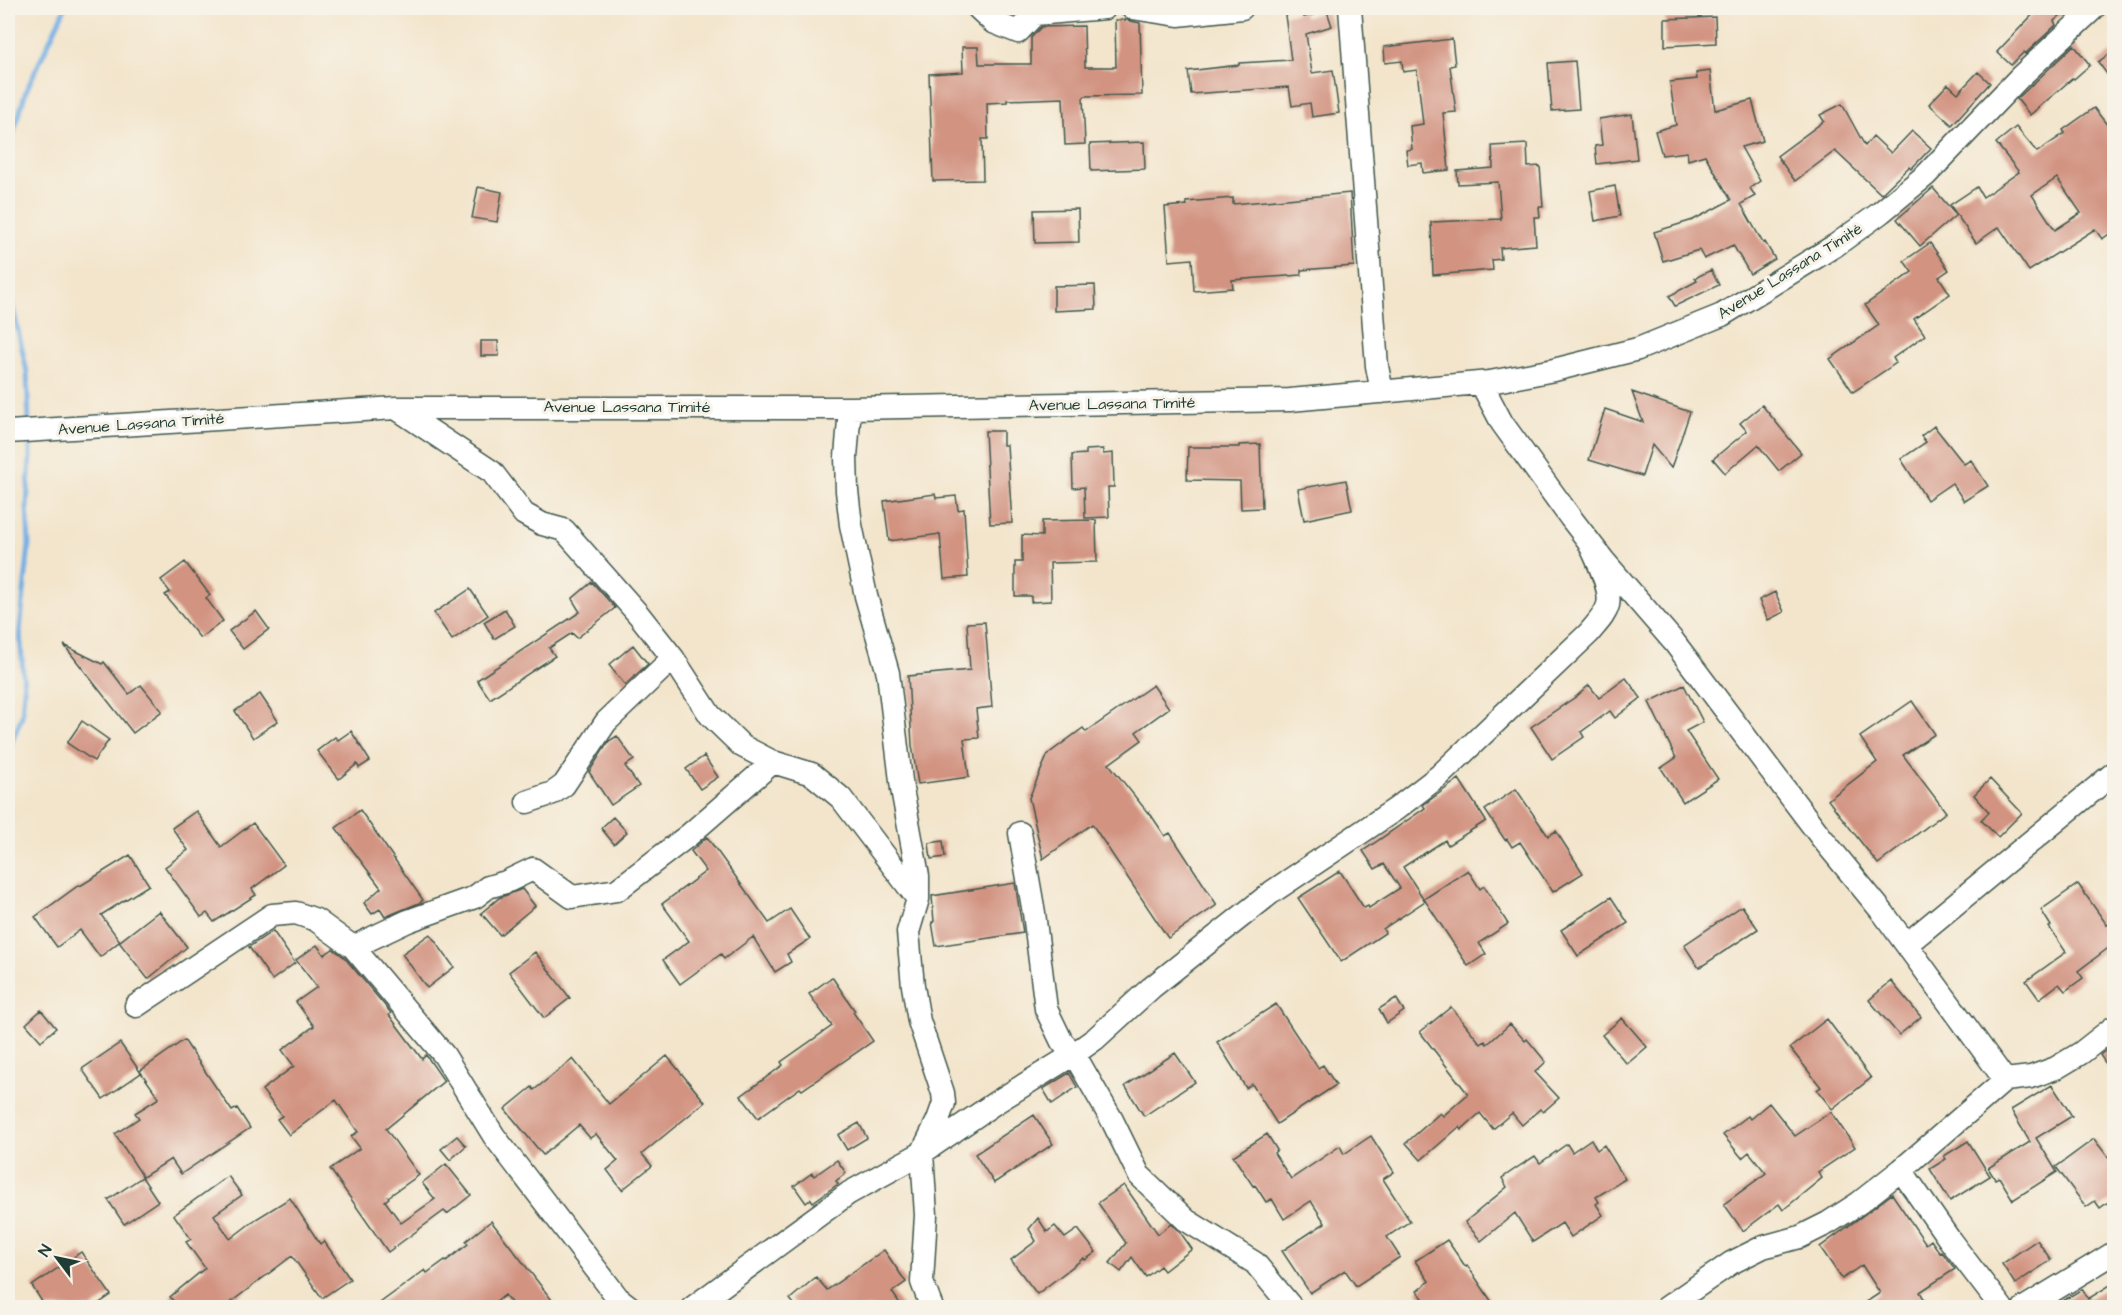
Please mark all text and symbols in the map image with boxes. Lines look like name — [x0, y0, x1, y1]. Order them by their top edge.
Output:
street label: Avenue Lassana Timité — [1713, 217, 1867, 325]
street label: Avenue Lassana Timité — [1028, 392, 1196, 416]
street label: Avenue Lassana Timité — [544, 396, 711, 418]
street label: Avenue Lassana Timité — [57, 407, 225, 441]
north arrow — [27, 1228, 87, 1288]
text: N — [33, 1240, 57, 1261]

